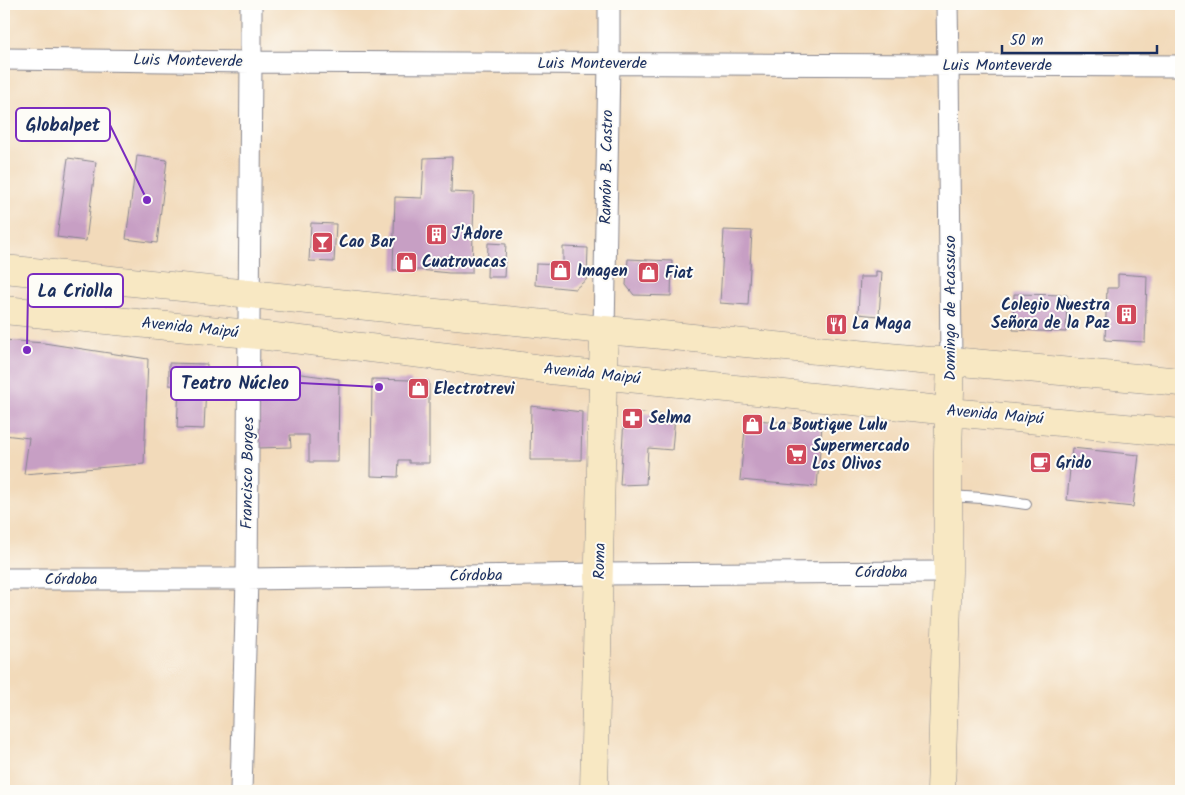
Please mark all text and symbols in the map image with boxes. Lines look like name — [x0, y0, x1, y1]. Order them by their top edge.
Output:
scale bar — [1002, 22, 1158, 54]
text: 50 m — [1010, 29, 1044, 53]
street label: Luis Monteverde — [133, 48, 243, 74]
street label: Luis Monteverde — [537, 51, 647, 76]
street label: Luis Monteverde — [942, 53, 1052, 78]
callout: Globalpet — [16, 108, 110, 141]
street label: Ramón B. Castro — [594, 109, 620, 225]
text: Globalpet — [26, 112, 101, 141]
building icon: J'Adore — [424, 222, 448, 246]
place label: J'Adore — [452, 222, 503, 247]
bar icon: Cao Bar — [311, 230, 335, 254]
place label: Cao Bar — [339, 230, 396, 255]
street label: Domingo de Acassuso — [938, 235, 963, 381]
shop icon: Cuatrovacas — [394, 250, 418, 274]
place label: Cuatrovacas — [422, 250, 507, 275]
shop icon: Imagen — [549, 259, 573, 283]
place label: Imagen — [577, 259, 628, 284]
shop icon: Fiat — [637, 261, 661, 285]
place label: Fiat — [665, 261, 694, 286]
callout: La Criolla — [28, 274, 123, 307]
text: La Criolla — [37, 278, 113, 307]
place label: Colegio Nuestra Señora de la Paz — [991, 293, 1110, 336]
building icon: Colegio Nuestra Señora de la Paz — [1114, 302, 1138, 326]
street label: Avenida Maipú — [140, 310, 240, 346]
restaurant icon: La Maga — [824, 312, 848, 336]
place label: La Maga — [852, 312, 911, 337]
street label: Avenida Maipú — [542, 356, 642, 392]
callout: Teatro Núcleo — [171, 367, 300, 400]
text: Teatro Núcleo — [181, 370, 289, 399]
shop icon: Electrotrevi — [406, 377, 430, 401]
place label: Electrotrevi — [434, 377, 516, 402]
street label: Avenida Maipú — [946, 398, 1045, 432]
pharmacy icon: Selma — [621, 406, 645, 430]
place label: Selma — [649, 406, 691, 431]
shop icon: La Boutique Lulu — [741, 413, 765, 437]
place label: La Boutique Lulu — [769, 413, 887, 438]
street label: Francisco Borges — [235, 416, 261, 529]
place label: Supermercado Los Olivos — [812, 434, 909, 477]
supermarket icon: Supermercado Los Olivos — [784, 443, 808, 467]
cafe icon: Grido — [1028, 451, 1052, 475]
place label: Grido — [1056, 451, 1091, 476]
street label: Roma — [587, 542, 613, 580]
street label: Córdoba — [854, 560, 908, 585]
street label: Córdoba — [449, 563, 503, 589]
street label: Córdoba — [44, 567, 98, 592]

